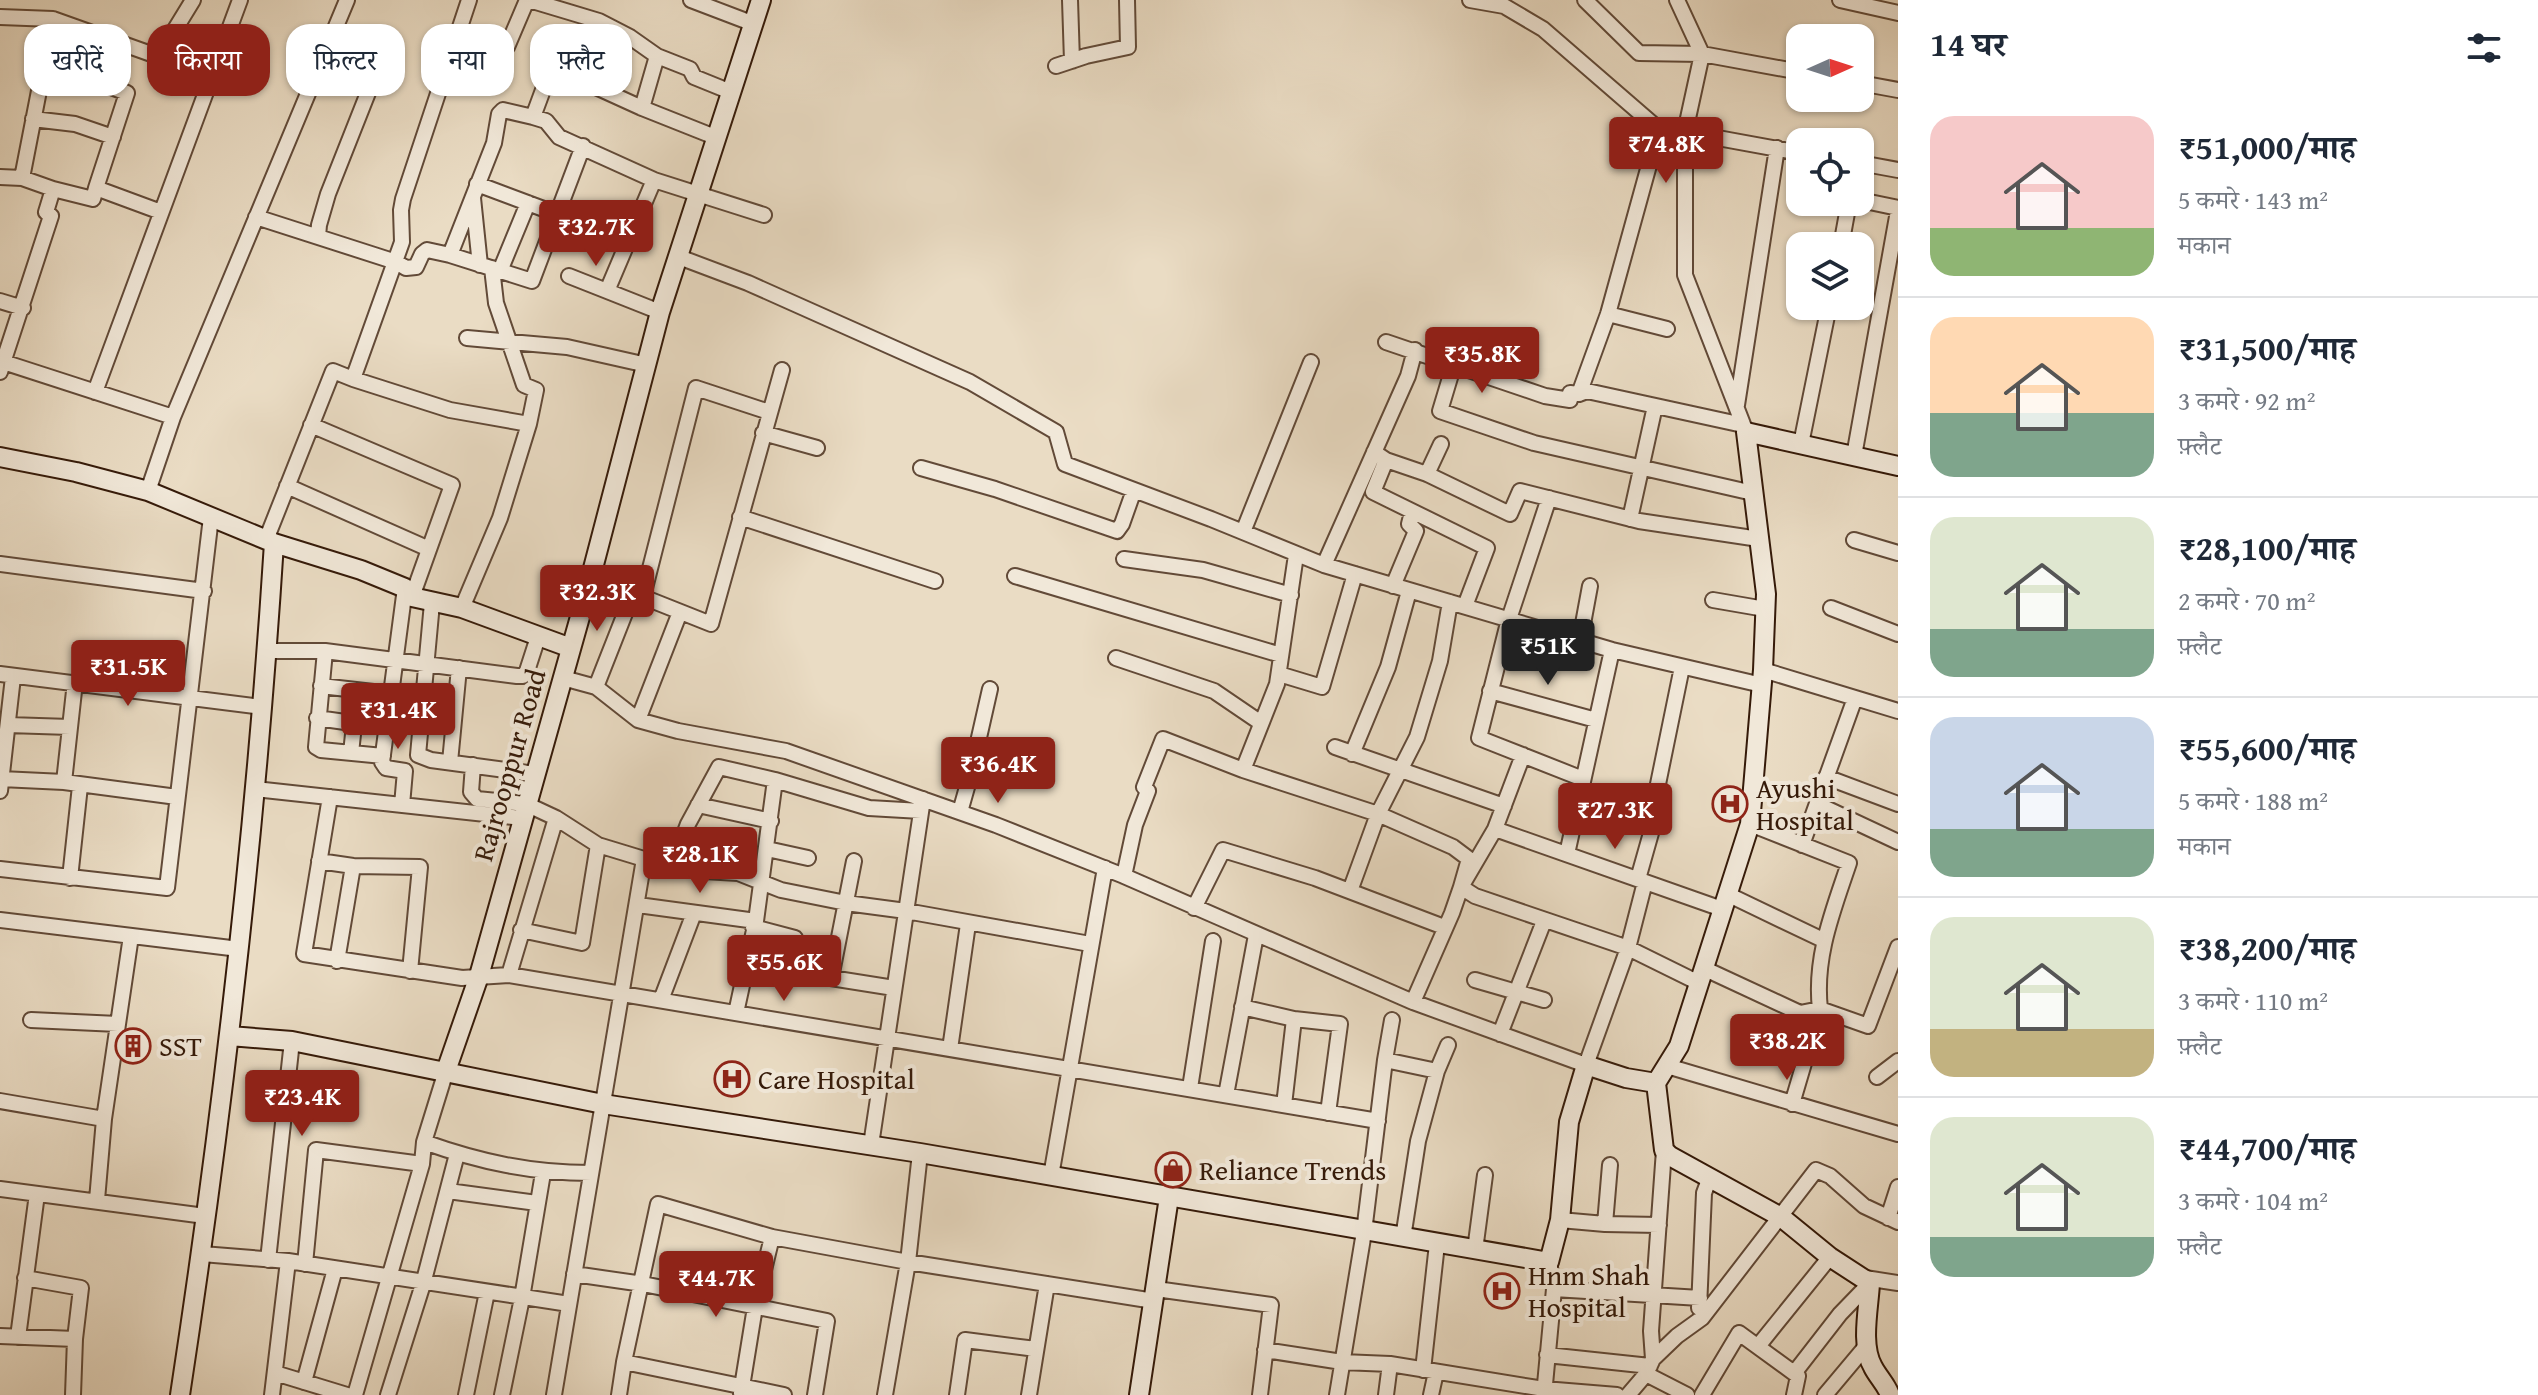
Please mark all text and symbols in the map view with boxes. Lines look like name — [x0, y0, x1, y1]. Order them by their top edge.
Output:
text: 14 घर — [1930, 19, 2006, 68]
chip: खरीदें — [24, 24, 131, 96]
chip: किराया — [147, 24, 270, 96]
chip: फ़िल्टर — [286, 24, 405, 96]
chip: नया — [421, 24, 514, 96]
chip: फ़्लैट — [530, 24, 632, 96]
north arrow — [1786, 24, 1874, 112]
map controls — [1786, 24, 1874, 320]
icon: filters — [2462, 26, 2506, 70]
pin: ₹74.8K — [1601, 117, 1731, 185]
text: ₹51,000/माह — [2178, 122, 2356, 171]
text: ₹74.8K — [1627, 123, 1705, 162]
button: locate — [1786, 128, 1874, 216]
icon: home — [1994, 148, 2090, 244]
text: 5 कमरे · 143 m² — [2178, 180, 2328, 219]
pin: ₹32.7K — [531, 200, 661, 268]
text: ₹32.7K — [557, 206, 635, 245]
text: मकान — [2178, 225, 2231, 264]
button: layers — [1786, 232, 1874, 320]
text: ₹31,500/माह — [2178, 323, 2356, 372]
pin: ₹35.8K — [1417, 327, 1547, 395]
text: ₹35.8K — [1443, 333, 1521, 372]
icon: home — [1994, 349, 2090, 445]
text: 3 कमरे · 92 m² — [2178, 381, 2315, 420]
text: फ़्लैट — [2178, 426, 2221, 465]
text: ₹28,100/माह — [2178, 523, 2356, 572]
icon: home — [1994, 549, 2090, 645]
pin: ₹32.3K — [532, 565, 662, 633]
text: ₹32.3K — [558, 571, 636, 610]
text: 2 कमरे · 70 m² — [2178, 581, 2315, 620]
pin: ₹51K — [1501, 619, 1595, 687]
text: ₹51K — [1520, 625, 1576, 664]
text: फ़्लैट — [2178, 626, 2221, 665]
pin: ₹31.5K — [63, 640, 193, 708]
text: ₹31.5K — [89, 646, 167, 685]
street label: Rajrooppur Road — [461, 664, 556, 866]
pin: ₹31.4K — [333, 683, 463, 751]
text: ₹31.4K — [359, 689, 437, 728]
text: ₹55,600/माह — [2178, 723, 2356, 772]
pin: ₹36.4K — [933, 737, 1063, 805]
text: ₹36.4K — [959, 743, 1037, 782]
icon: home — [1994, 749, 2090, 845]
place label: Ayushi Hospital — [1756, 767, 1854, 840]
text: 5 कमरे · 188 m² — [2178, 781, 2328, 820]
pin: ₹27.3K — [1550, 783, 1680, 851]
hospital icon: Ayushi Hospital — [1711, 785, 1749, 823]
text: ₹27.3K — [1576, 789, 1654, 828]
text: मकान — [2178, 826, 2231, 865]
pin: ₹28.1K — [635, 827, 765, 895]
text: ₹28.1K — [661, 833, 739, 872]
text: ₹38,200/माह — [2178, 923, 2356, 972]
pin: ₹55.6K — [719, 935, 849, 1003]
text: ₹55.6K — [745, 941, 823, 980]
icon: home — [1994, 949, 2090, 1045]
text: 3 कमरे · 110 m² — [2178, 981, 2328, 1020]
pin: ₹38.2K — [1722, 1014, 1852, 1082]
text: ₹38.2K — [1748, 1020, 1826, 1059]
place label: SST — [159, 1025, 202, 1066]
text: फ़्लैट — [2178, 1026, 2221, 1065]
building icon: SST — [114, 1027, 152, 1065]
place label: Care Hospital — [758, 1058, 915, 1099]
hospital icon: Care Hospital — [713, 1060, 751, 1098]
pin: ₹23.4K — [237, 1070, 367, 1138]
text: ₹23.4K — [263, 1076, 341, 1115]
text: ₹44,700/माह — [2178, 1123, 2356, 1172]
place label: Reliance Trends — [1199, 1149, 1386, 1190]
icon: home — [1994, 1149, 2090, 1245]
shop icon: Reliance Trends — [1154, 1151, 1192, 1189]
text: 3 कमरे · 104 m² — [2178, 1181, 2328, 1220]
text: फ़्लैट — [2178, 1226, 2221, 1265]
pin: ₹44.7K — [651, 1251, 781, 1319]
place label: Hnm Shah Hospital — [1528, 1254, 1650, 1327]
text: ₹44.7K — [677, 1257, 755, 1296]
hospital icon: Hnm Shah Hospital — [1483, 1272, 1521, 1310]

